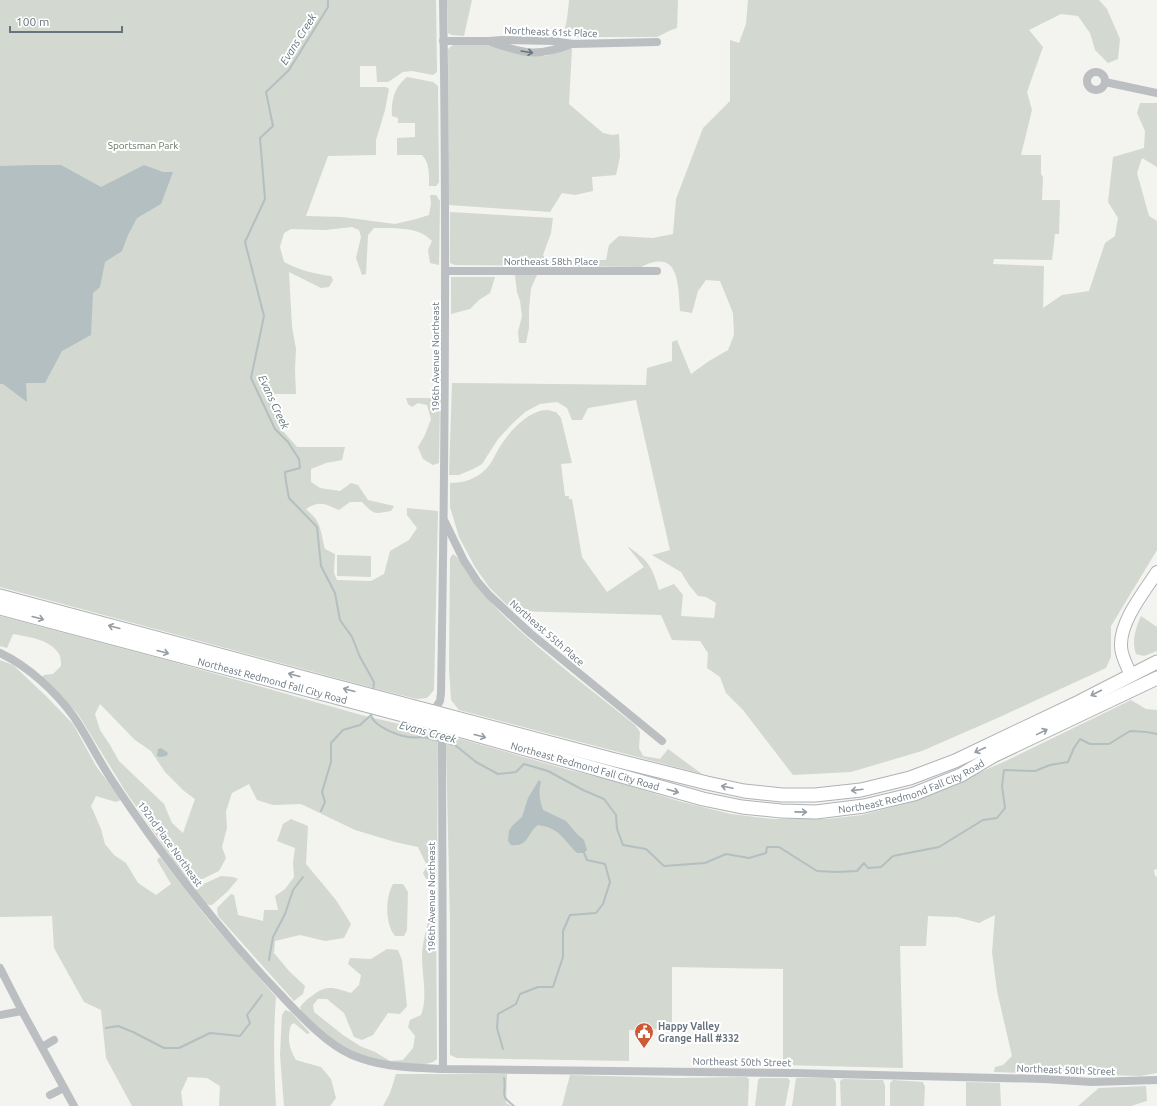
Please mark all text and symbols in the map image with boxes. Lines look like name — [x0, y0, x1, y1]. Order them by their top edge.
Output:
scale bar — [10, 8, 122, 34]
water label: Evans Creek — [277, 11, 319, 67]
text: 100 m — [16, 15, 49, 28]
street label: Northeast 61st Place — [504, 25, 598, 39]
one-way arrow — [520, 48, 533, 56]
park label: Sportsman Park — [108, 140, 178, 151]
street label: Northeast 58th Place — [504, 256, 598, 267]
street label: 196th Avenue Northeast — [430, 302, 441, 412]
water label: Evans Creek — [256, 373, 292, 431]
street label: Northeast 55th Place — [508, 598, 586, 668]
one-way arrow — [31, 615, 44, 622]
one-way arrow — [108, 622, 121, 630]
one-way arrow — [157, 648, 170, 656]
street label: Northeast Redmond Fall City Road — [197, 655, 349, 706]
one-way arrow — [288, 671, 301, 678]
one-way arrow — [343, 686, 356, 693]
one-way arrow — [1091, 690, 1103, 697]
water label: Evans Creek — [398, 719, 458, 745]
one-way arrow — [1036, 728, 1048, 735]
one-way arrow — [474, 733, 487, 740]
street label: Northeast Redmond Fall City Road — [510, 739, 661, 792]
one-way arrow — [974, 747, 986, 754]
street label: Northeast Redmond Fall City Road — [838, 757, 986, 815]
one-way arrow — [721, 783, 734, 791]
one-way arrow — [850, 786, 863, 794]
one-way arrow — [666, 788, 679, 795]
street label: 192nd Place Northeast — [135, 799, 205, 889]
one-way arrow — [794, 808, 807, 815]
street label: 196th Avenue Northeast — [426, 842, 437, 952]
public building icon: Happy Valley Grange Hall #332 — [633, 1021, 655, 1049]
place label: Happy Valley Grange Hall #332 — [658, 1021, 740, 1044]
street label: Northeast 50th Street — [693, 1056, 792, 1068]
street label: Northeast 50th Street — [1016, 1063, 1116, 1077]

